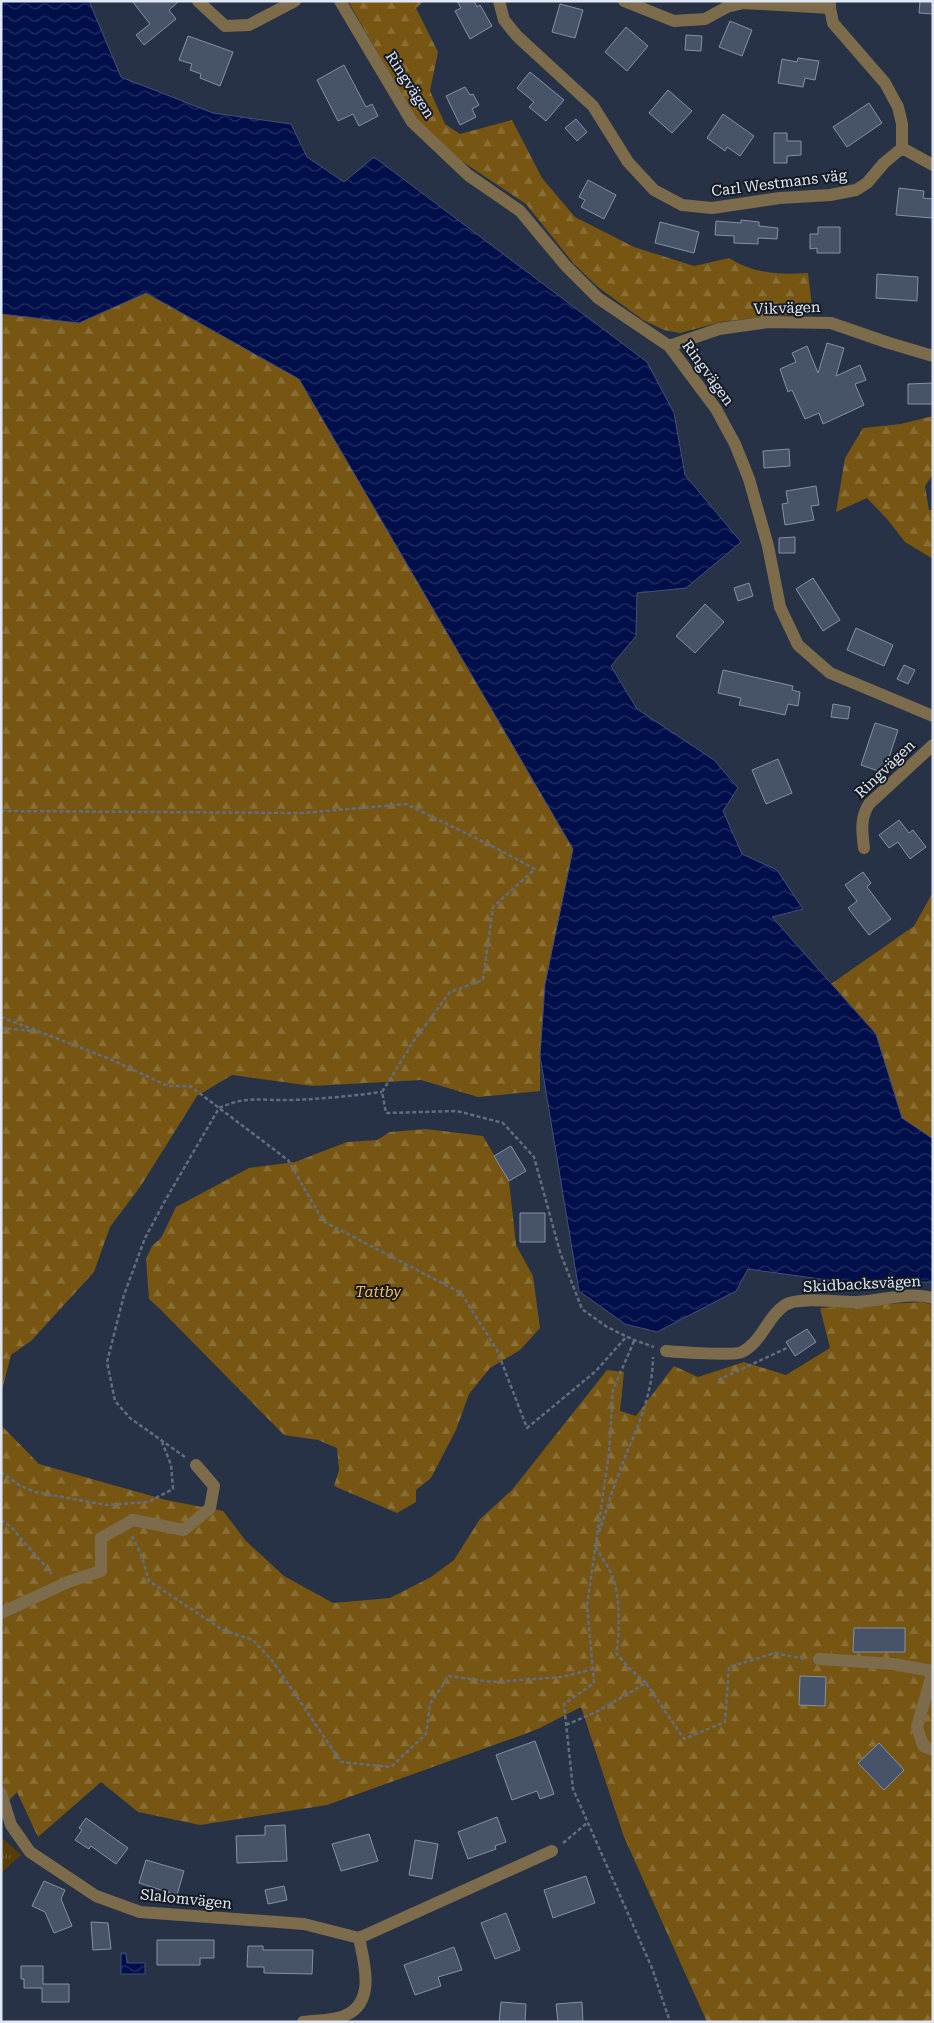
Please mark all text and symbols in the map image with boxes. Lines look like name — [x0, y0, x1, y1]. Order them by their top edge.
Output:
street label: Ringvägen — [382, 48, 438, 122]
street label: Carl Westmans väg — [710, 166, 848, 200]
street label: Vikvägen — [753, 298, 821, 318]
street label: Ringvägen — [678, 337, 738, 409]
street label: Ringvägen — [851, 736, 919, 802]
street label: Skidbacksvägen — [803, 1272, 922, 1296]
park label: Tattby — [355, 1283, 401, 1301]
street label: Slalomvägen — [139, 1885, 233, 1913]

